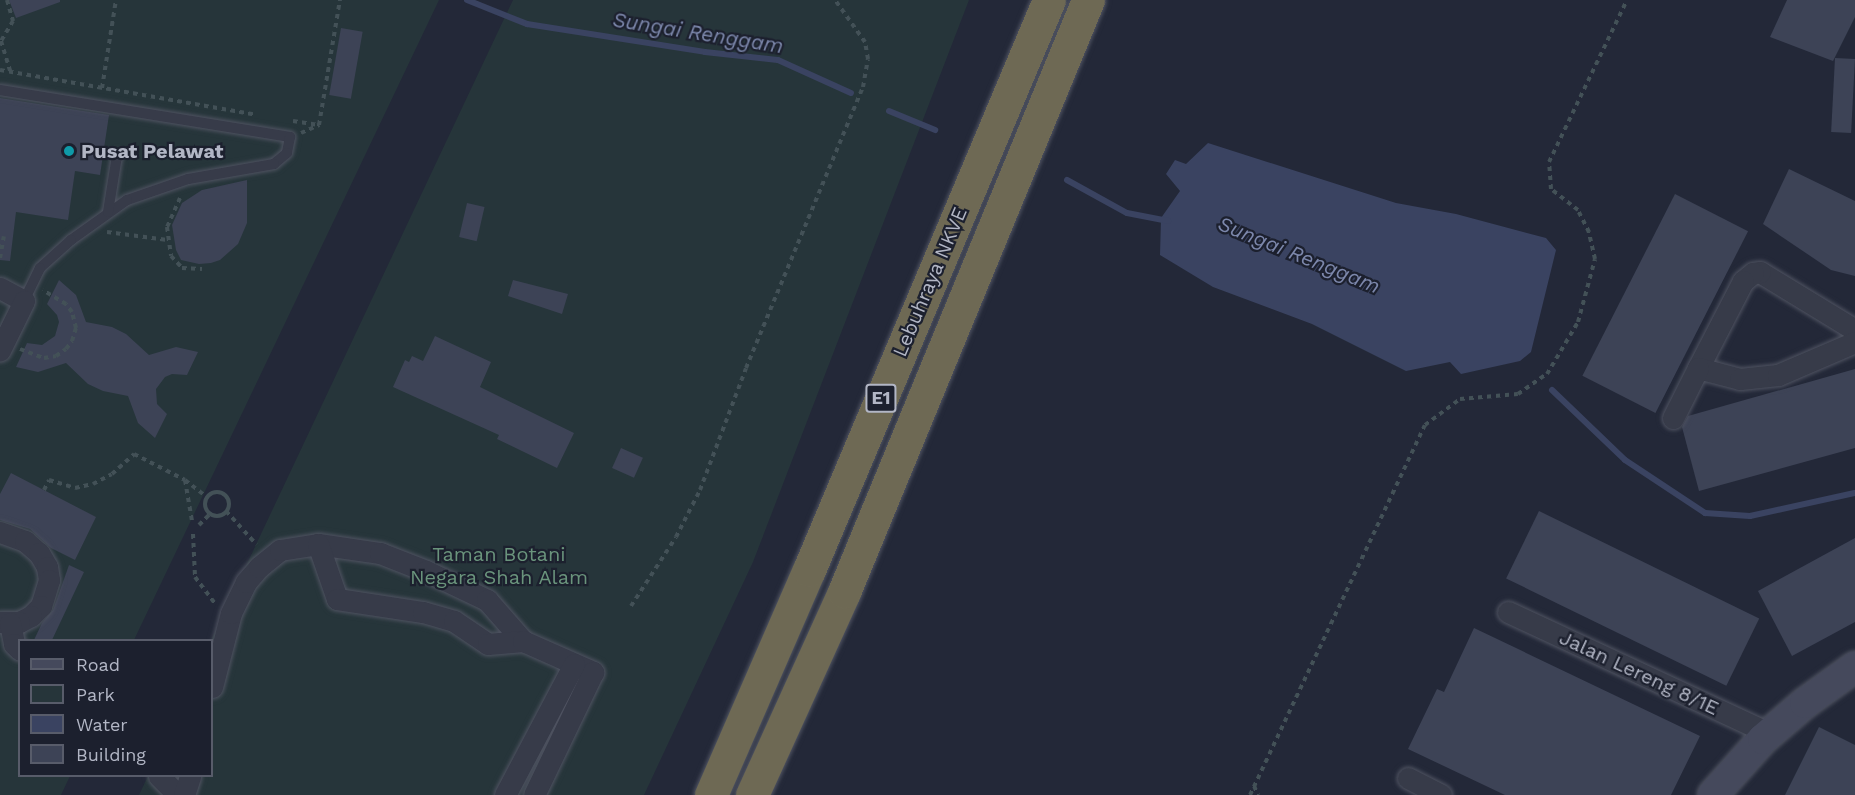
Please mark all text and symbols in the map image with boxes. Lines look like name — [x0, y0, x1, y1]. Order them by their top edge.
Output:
water label: Sungai Renggam — [611, 7, 785, 59]
place label: Pusat Pelawat — [81, 139, 223, 163]
marker: Pusat Pelawat — [62, 144, 76, 158]
street label: Lebuhraya NKVE — [888, 203, 972, 361]
water label: Sungai Renggam — [1214, 211, 1384, 299]
road number: E1 — [864, 383, 898, 413]
park label: Taman Botani Negara Shah Alam — [409, 542, 589, 589]
street label: Jalan Lereng 8/1E — [1556, 626, 1722, 720]
legend — [18, 639, 213, 777]
text: Road — [76, 654, 120, 675]
text: Park — [76, 684, 115, 705]
text: Water — [76, 714, 128, 735]
text: Building — [76, 744, 146, 765]

